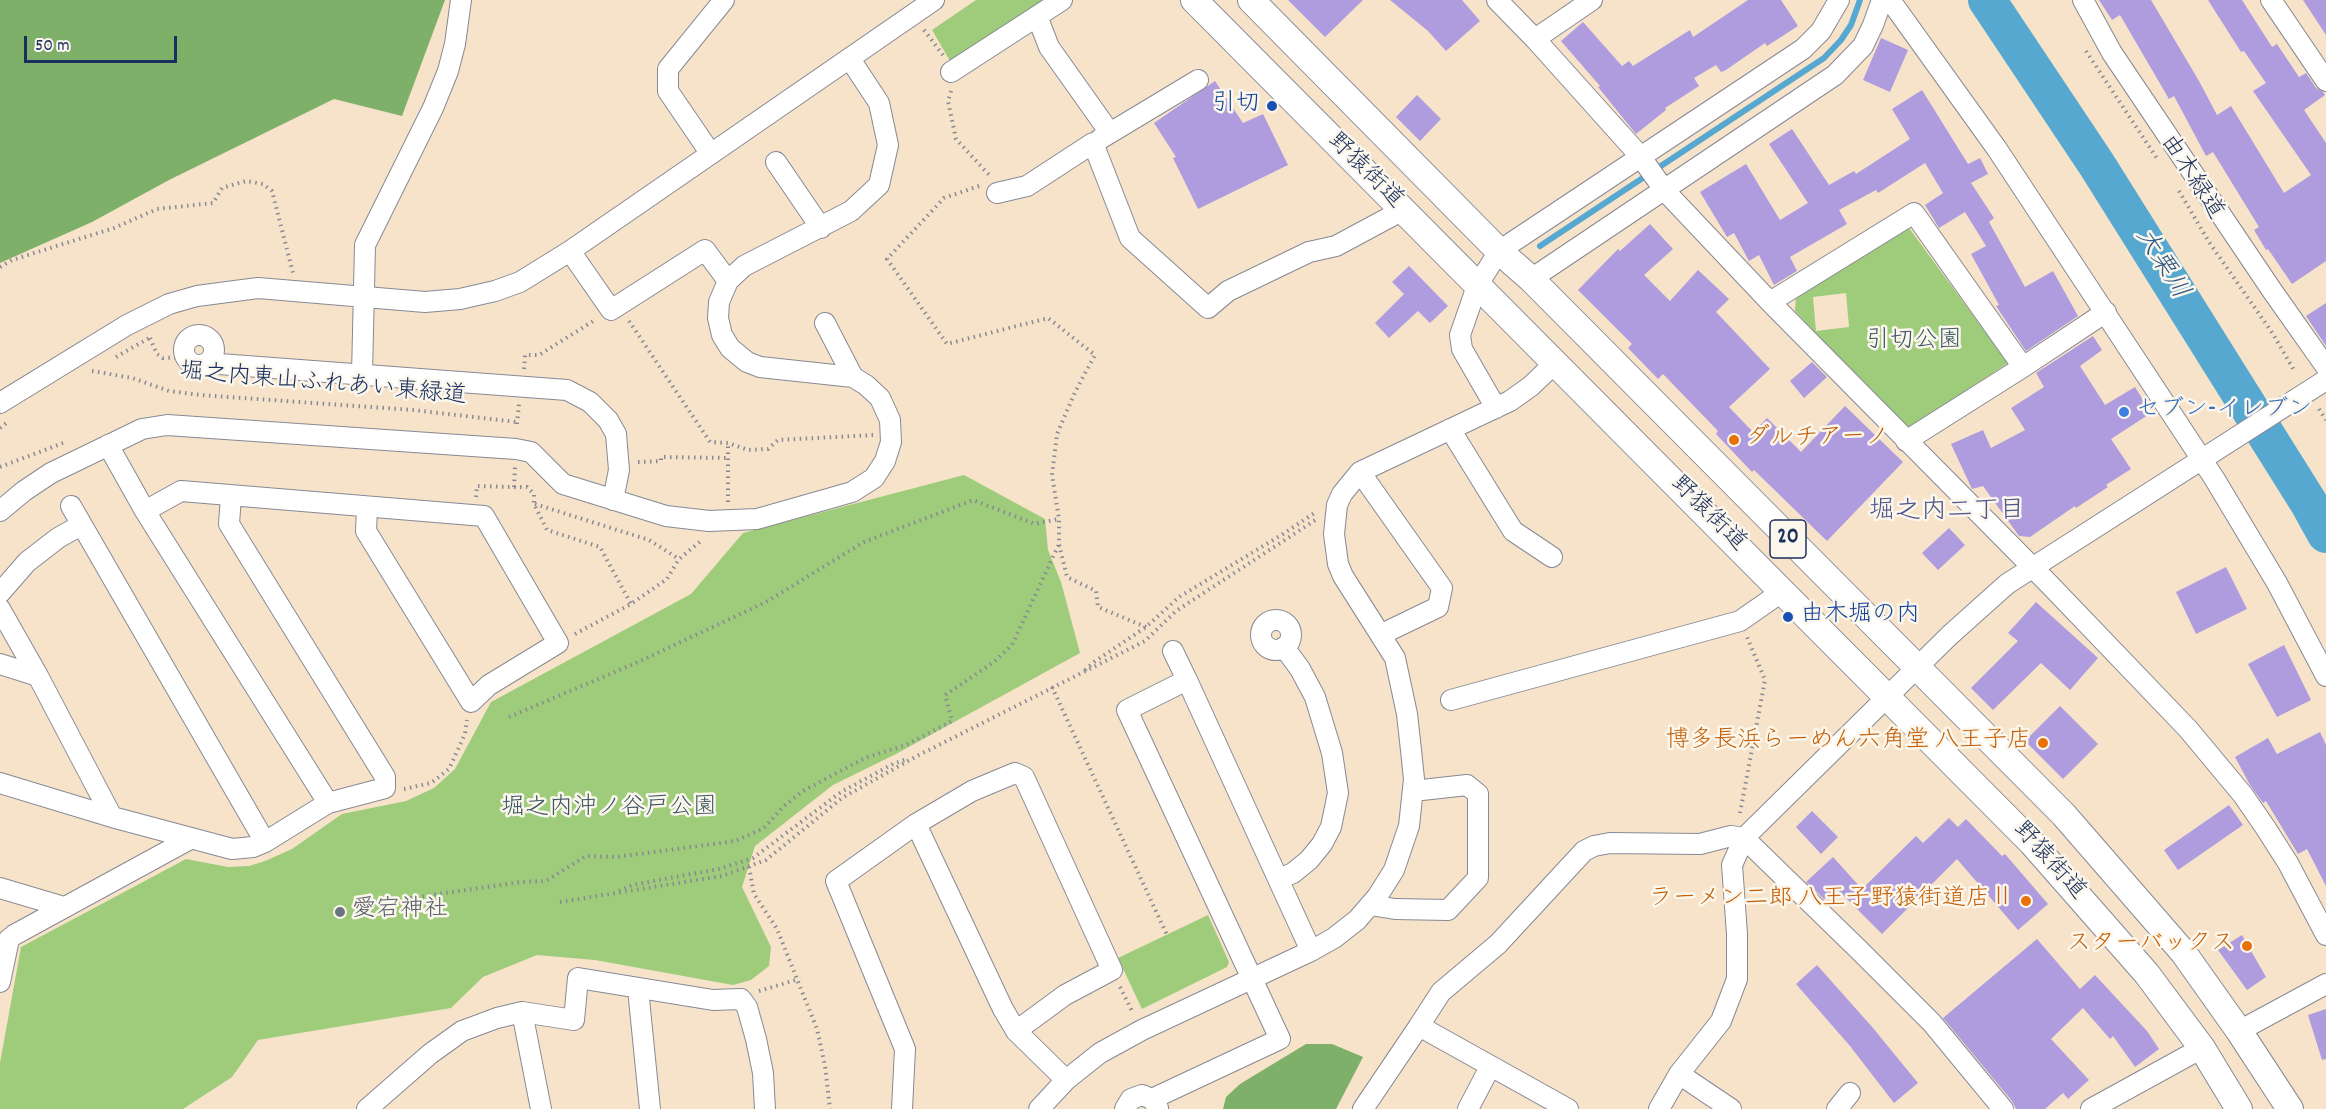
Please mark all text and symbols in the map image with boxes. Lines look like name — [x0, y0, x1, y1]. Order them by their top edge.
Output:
scale bar — [27, 24, 180, 62]
text: 50 m — [35, 34, 70, 59]
place label: 引切 — [1212, 92, 1260, 120]
marker: 引切 — [1265, 99, 1279, 113]
street label: 野猿街道 — [1320, 128, 1408, 216]
street label: 由木緑道 — [2152, 130, 2228, 226]
water label: 大栗川 — [2126, 224, 2194, 306]
park label: 引切公園 — [1866, 329, 1962, 357]
street label: 堀之内東山ふれあい東緑道 — [178, 359, 468, 413]
place label: セブン-イレブン — [2136, 398, 2312, 426]
marker: セブン-イレブン — [2117, 405, 2131, 419]
place label: ダルチアーノ — [1746, 426, 1889, 454]
marker: ダルチアーノ — [1727, 433, 1741, 447]
street label: 野猿街道 — [1663, 471, 1751, 559]
district label: 堀之内二丁目 — [1869, 497, 2025, 529]
road number: 20 — [1770, 520, 1806, 558]
place label: 由木堀の内 — [1800, 603, 1920, 631]
marker: 由木堀の内 — [1781, 610, 1795, 624]
place label: 博多長浜らーめん六角堂 八王子店 — [1666, 729, 2031, 757]
marker: 博多長浜らーめん六角堂 八王子店 — [2036, 736, 2050, 750]
park label: 堀之内沖ノ谷戸公園 — [501, 796, 717, 824]
street label: 野猿街道 — [2005, 817, 2091, 907]
place label: ラーメン二郎 八王子野猿街道店Ⅱ — [1649, 887, 2014, 915]
marker: ラーメン二郎 八王子野猿街道店Ⅱ — [2019, 894, 2033, 908]
place label: 愛宕神社 — [352, 898, 448, 926]
marker: 愛宕神社 — [333, 905, 347, 919]
place label: スターバックス — [2067, 932, 2235, 960]
marker: スターバックス — [2240, 939, 2254, 953]

